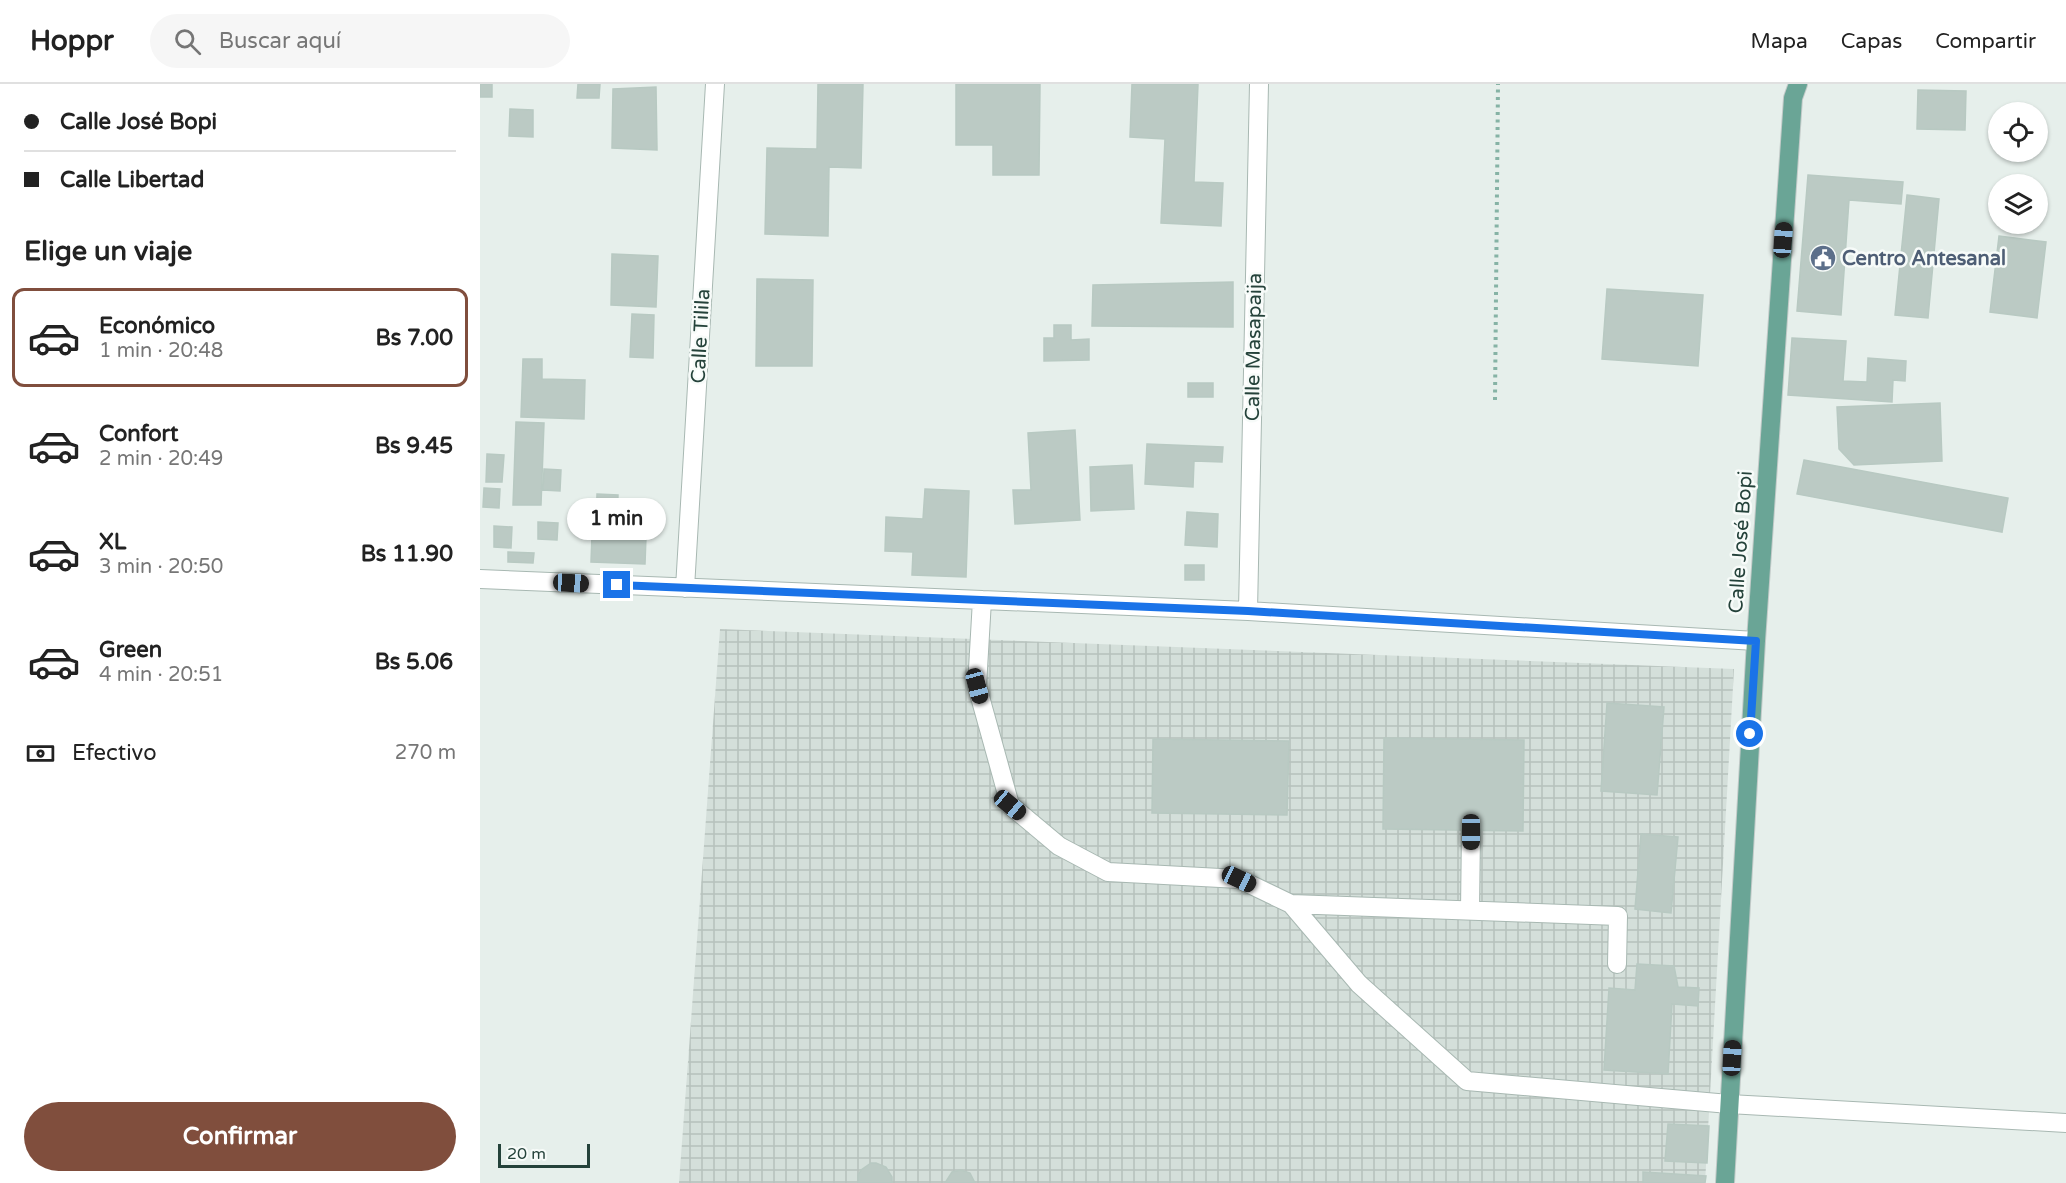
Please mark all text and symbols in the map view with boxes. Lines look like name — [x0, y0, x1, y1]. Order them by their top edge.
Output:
search box — [150, 14, 570, 68]
text: Hoppr — [30, 24, 114, 58]
icon: search — [171, 25, 204, 58]
text: Buscar aquí — [219, 28, 341, 54]
text: Mapa — [1751, 29, 1808, 54]
text: Capas — [1841, 29, 1902, 54]
text: Compartir — [1935, 29, 2036, 54]
map controls — [1988, 102, 2048, 234]
button: locate — [1988, 102, 2048, 162]
text: Calle José Bopi — [60, 109, 217, 135]
text: Calle Libertad — [60, 167, 204, 193]
button: layers — [1988, 174, 2048, 234]
car — [1773, 221, 1793, 259]
text: Elige un viaje — [24, 235, 192, 268]
public building icon: Centro Antesanal — [1808, 243, 1838, 273]
place label: Centro Antesanal — [1842, 247, 2006, 271]
street label: Calle Masapaija — [1241, 273, 1267, 421]
street label: Calle Tilila — [687, 288, 715, 384]
icon: car — [27, 311, 81, 365]
text: Económico — [99, 313, 215, 339]
text: Bs 7.00 — [376, 325, 453, 351]
text: 1 min · 20:48 — [99, 339, 223, 363]
icon: car — [27, 419, 81, 473]
text: Confort — [99, 421, 178, 447]
text: Bs 9.45 — [375, 433, 453, 459]
text: 2 min · 20:49 — [99, 447, 223, 471]
street label: Calle José Bopi — [1724, 470, 1758, 614]
callout: 1 min — [568, 498, 666, 540]
text: 1 min — [590, 507, 643, 531]
icon: car — [27, 527, 81, 581]
text: XL — [99, 529, 126, 555]
text: Bs 11.90 — [361, 541, 453, 567]
text: 3 min · 20:50 — [99, 555, 223, 579]
route end — [603, 571, 630, 598]
car — [553, 573, 589, 593]
icon: car — [27, 635, 81, 689]
text: Green — [99, 637, 162, 663]
text: Bs 5.06 — [375, 649, 453, 675]
text: 4 min · 20:51 — [99, 663, 223, 687]
car — [964, 666, 990, 706]
route start — [1736, 720, 1763, 747]
icon: cash — [24, 737, 57, 770]
text: Efectivo — [72, 740, 157, 766]
text: 270 m — [395, 741, 456, 765]
car — [990, 787, 1030, 823]
car — [1462, 814, 1480, 850]
car — [1219, 863, 1259, 895]
car — [1722, 1040, 1742, 1076]
button: Confirmar — [24, 1102, 456, 1171]
scale bar — [498, 1141, 590, 1168]
text: 20 m — [507, 1144, 546, 1164]

